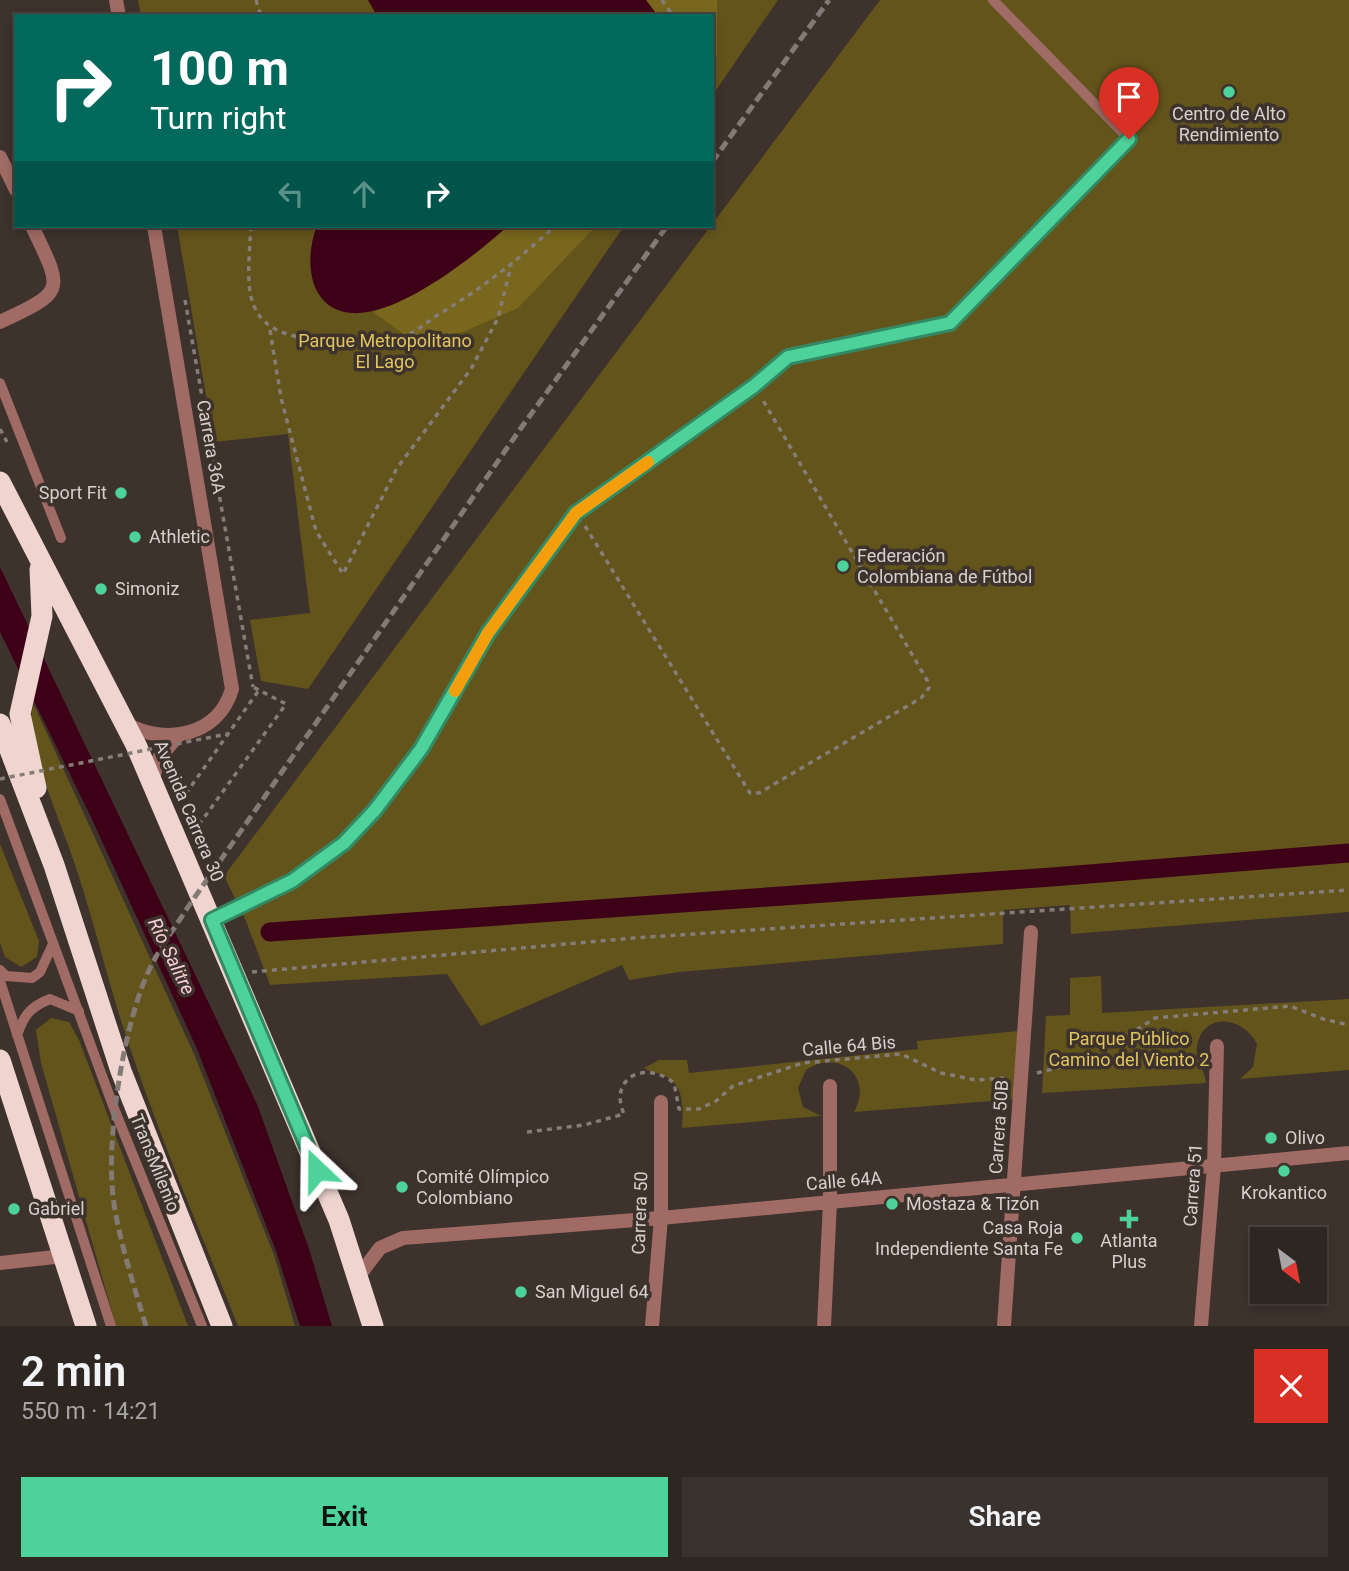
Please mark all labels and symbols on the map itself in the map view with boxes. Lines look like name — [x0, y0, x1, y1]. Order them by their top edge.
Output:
pin — [1099, 67, 1159, 139]
marker: Centro de Alto Rendimiento — [1221, 84, 1237, 100]
place label: Centro de Alto Rendimiento — [1172, 103, 1286, 145]
park label: Parque Metropolitano El Lago — [298, 330, 472, 372]
street label: Carrera 36A — [193, 398, 230, 496]
place label: Sport Fit — [39, 482, 107, 503]
marker: Sport Fit — [113, 485, 129, 501]
place label: Athletic — [149, 526, 210, 547]
marker: Athletic — [127, 529, 143, 545]
place label: Federación Colombiana de Fútbol — [857, 545, 1032, 587]
marker: Federación Colombiana de Fútbol — [835, 558, 851, 574]
place label: Simoniz — [115, 578, 179, 599]
marker: Simoniz — [93, 581, 109, 597]
street label: Avenida Carrera 30 — [150, 737, 229, 885]
water label: Río Salitre — [143, 914, 200, 999]
park label: Parque Público Camino del Viento 2 — [1049, 1028, 1209, 1070]
street label: Calle 64 Bis — [801, 1031, 897, 1060]
street label: Carrera 50B — [985, 1079, 1012, 1175]
street label: TransMilenio — [126, 1111, 185, 1215]
place label: Olivo — [1285, 1127, 1325, 1148]
marker: Olivo — [1263, 1130, 1279, 1146]
position arrow — [280, 1133, 354, 1207]
street label: Carrera 51 — [1179, 1143, 1206, 1227]
marker: Krokantico — [1276, 1163, 1292, 1179]
place label: Comité Olímpico Colombiano — [416, 1166, 549, 1208]
street label: Calle 64A — [805, 1167, 883, 1194]
street label: Carrera 50 — [628, 1171, 651, 1255]
marker: Comité Olímpico Colombiano — [394, 1179, 410, 1195]
place label: Krokantico — [1241, 1182, 1327, 1203]
place label: Mostaza & Tizón — [906, 1193, 1040, 1214]
marker: Mostaza & Tizón — [884, 1196, 900, 1212]
place label: Gabriel — [28, 1198, 85, 1219]
marker: Gabriel — [6, 1201, 22, 1217]
marker: Atlanta Plus — [1121, 1211, 1137, 1227]
place label: Casa Roja Independiente Santa Fe — [875, 1217, 1063, 1259]
north arrow — [1250, 1227, 1326, 1304]
marker: Casa Roja Independiente Santa Fe — [1069, 1230, 1085, 1246]
place label: Atlanta Plus — [1100, 1230, 1158, 1272]
place label: San Miguel 64 — [535, 1281, 649, 1302]
marker: San Miguel 64 — [513, 1284, 529, 1300]

